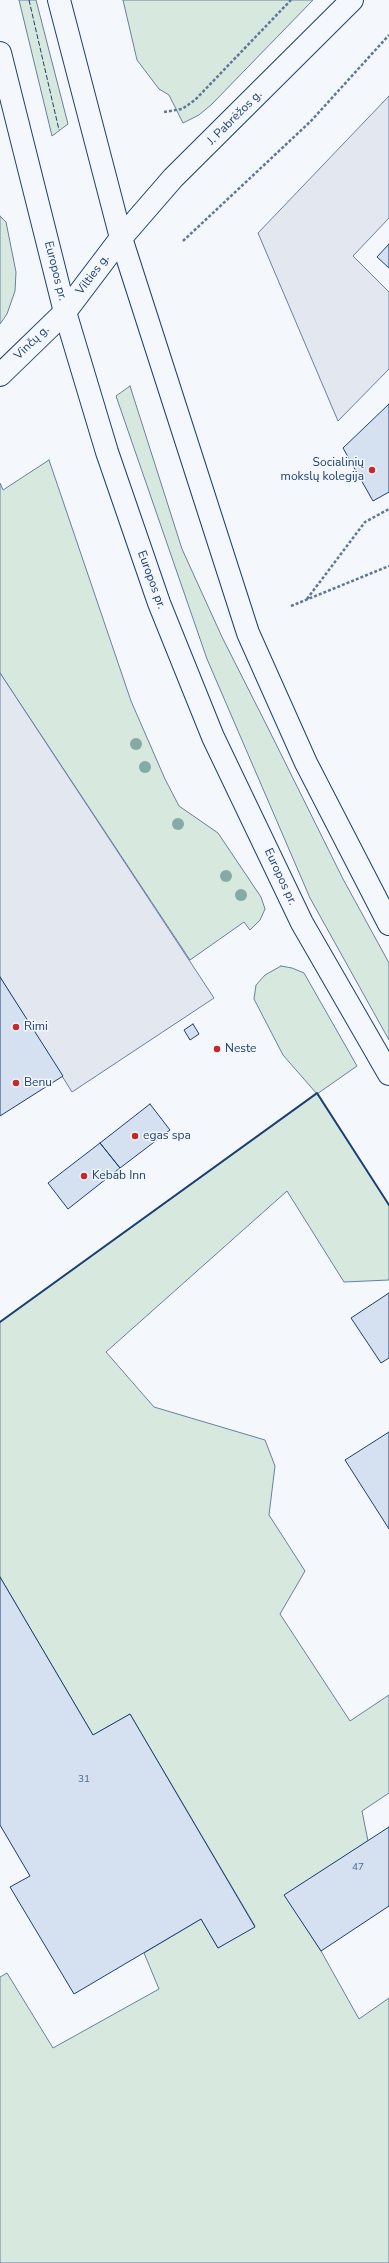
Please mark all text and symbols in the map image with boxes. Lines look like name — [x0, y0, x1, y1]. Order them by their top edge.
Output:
street label: J. Pabrėžos g. — [205, 88, 265, 148]
street label: Europos pr. — [41, 240, 69, 302]
street label: Vilties g. — [73, 252, 113, 298]
street label: Vinčų g. — [12, 323, 52, 363]
place label: Socialinių mokslų kolegija — [281, 456, 364, 484]
marker: Socialinių mokslų kolegija — [367, 465, 377, 475]
street label: Europos pr. — [134, 549, 168, 611]
street label: Europos pr. — [261, 846, 299, 908]
place label: Rimi — [24, 1020, 48, 1034]
marker: Rimi — [11, 1022, 21, 1032]
place label: Neste — [225, 1042, 256, 1056]
marker: Neste — [212, 1044, 222, 1054]
place label: Benu — [24, 1076, 52, 1090]
marker: Benu — [11, 1078, 21, 1088]
place label: egas spa — [143, 1129, 191, 1143]
marker: egas spa — [130, 1131, 140, 1141]
place label: Kebab Inn — [92, 1169, 146, 1183]
marker: Kebab Inn — [79, 1171, 89, 1181]
house number: 31 — [78, 1774, 90, 1786]
house number: 47 — [352, 1862, 364, 1874]

